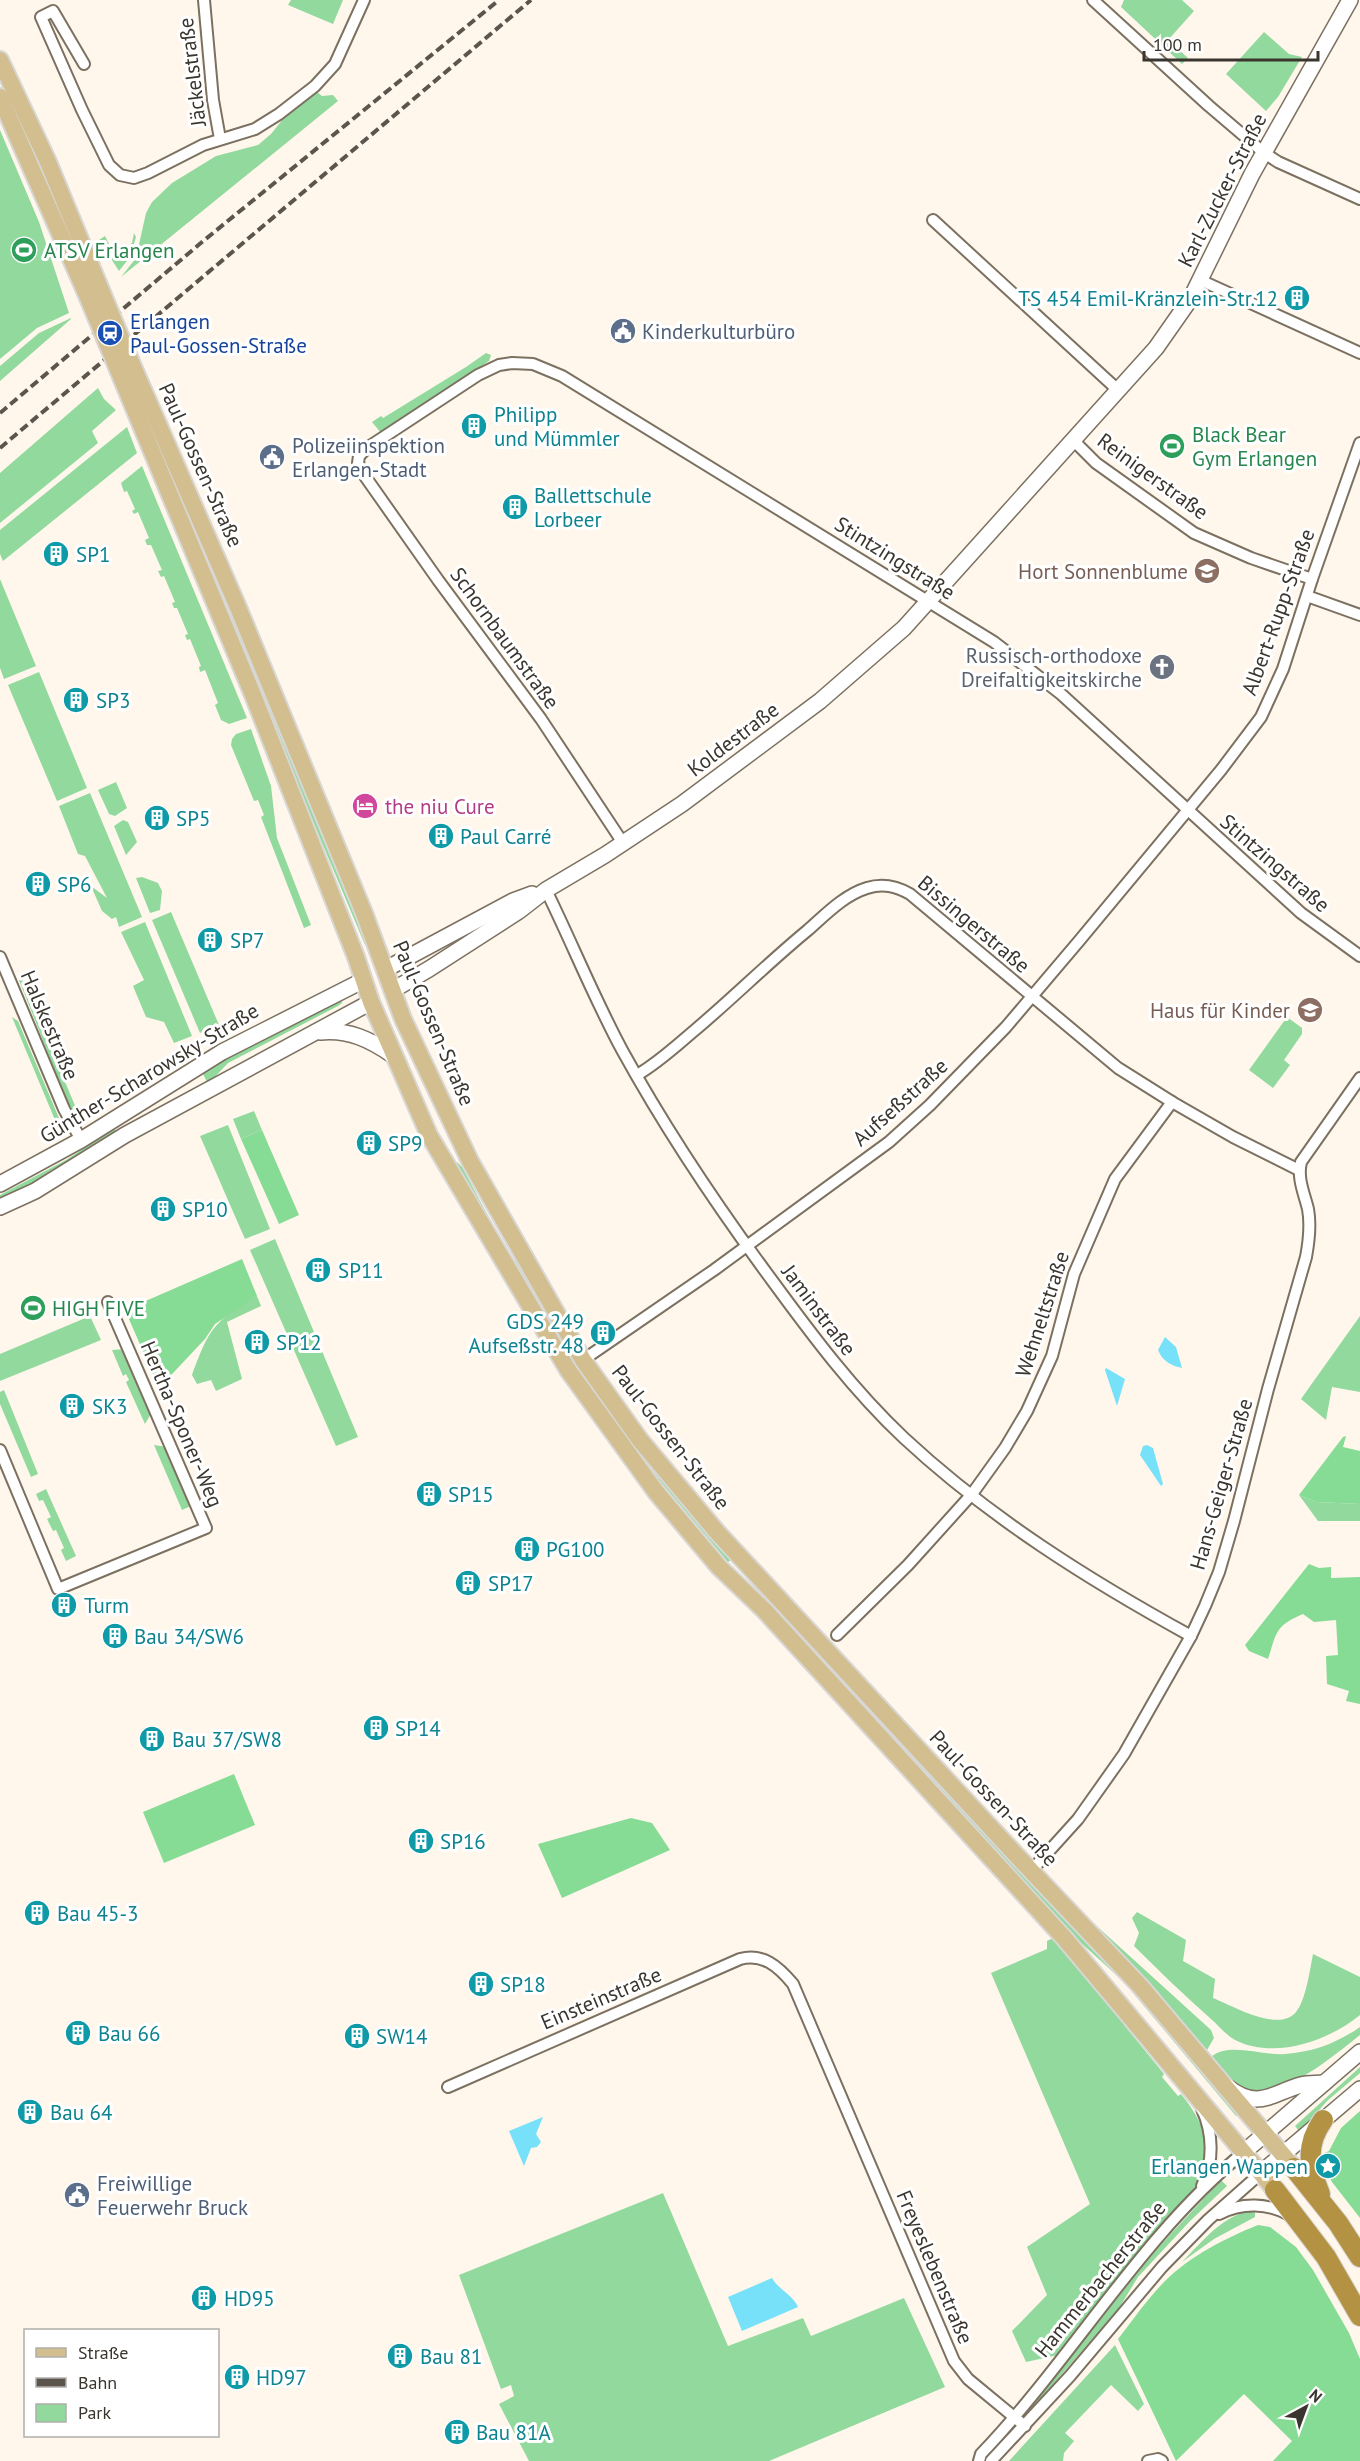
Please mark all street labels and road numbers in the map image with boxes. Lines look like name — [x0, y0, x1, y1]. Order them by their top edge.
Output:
street label: Jäckelstraße — [172, 16, 212, 129]
street label: Karl-Zucker-Straße — [1172, 109, 1272, 271]
street label: Paul-Gossen-Straße — [153, 379, 249, 551]
street label: Reinigerstraße — [1092, 427, 1214, 525]
street label: Stintzingstraße — [830, 510, 960, 606]
street label: Albert-Rupp-Straße — [1235, 525, 1321, 699]
street label: Schornbaumstraße — [444, 562, 566, 714]
street label: Koldestraße — [682, 696, 784, 782]
street label: Stintzingstraße — [1214, 808, 1336, 918]
street label: Bissingerstraße — [912, 869, 1036, 979]
street label: Paul-Gossen-Straße — [387, 936, 481, 1110]
street label: Halskestraße — [15, 966, 85, 1084]
street label: Günther-Scharowsky-Straße — [35, 997, 263, 1149]
street label: Aufseßstraße — [847, 1052, 953, 1152]
street label: Wehneltstraße — [1009, 1248, 1075, 1380]
street label: Jaminstraße — [775, 1258, 862, 1361]
street label: Hertha-Sponer-Weg — [135, 1337, 229, 1511]
street label: Paul-Gossen-Straße — [606, 1359, 736, 1515]
street label: Hans-Geiger-Straße — [1184, 1395, 1258, 1573]
street label: Paul-Gossen-Straße — [924, 1724, 1064, 1872]
street label: Einsteinstraße — [537, 1960, 665, 2036]
street label: Freyeslebenstraße — [890, 2186, 980, 2348]
street label: Hammerbacherstraße — [1029, 2195, 1171, 2363]

